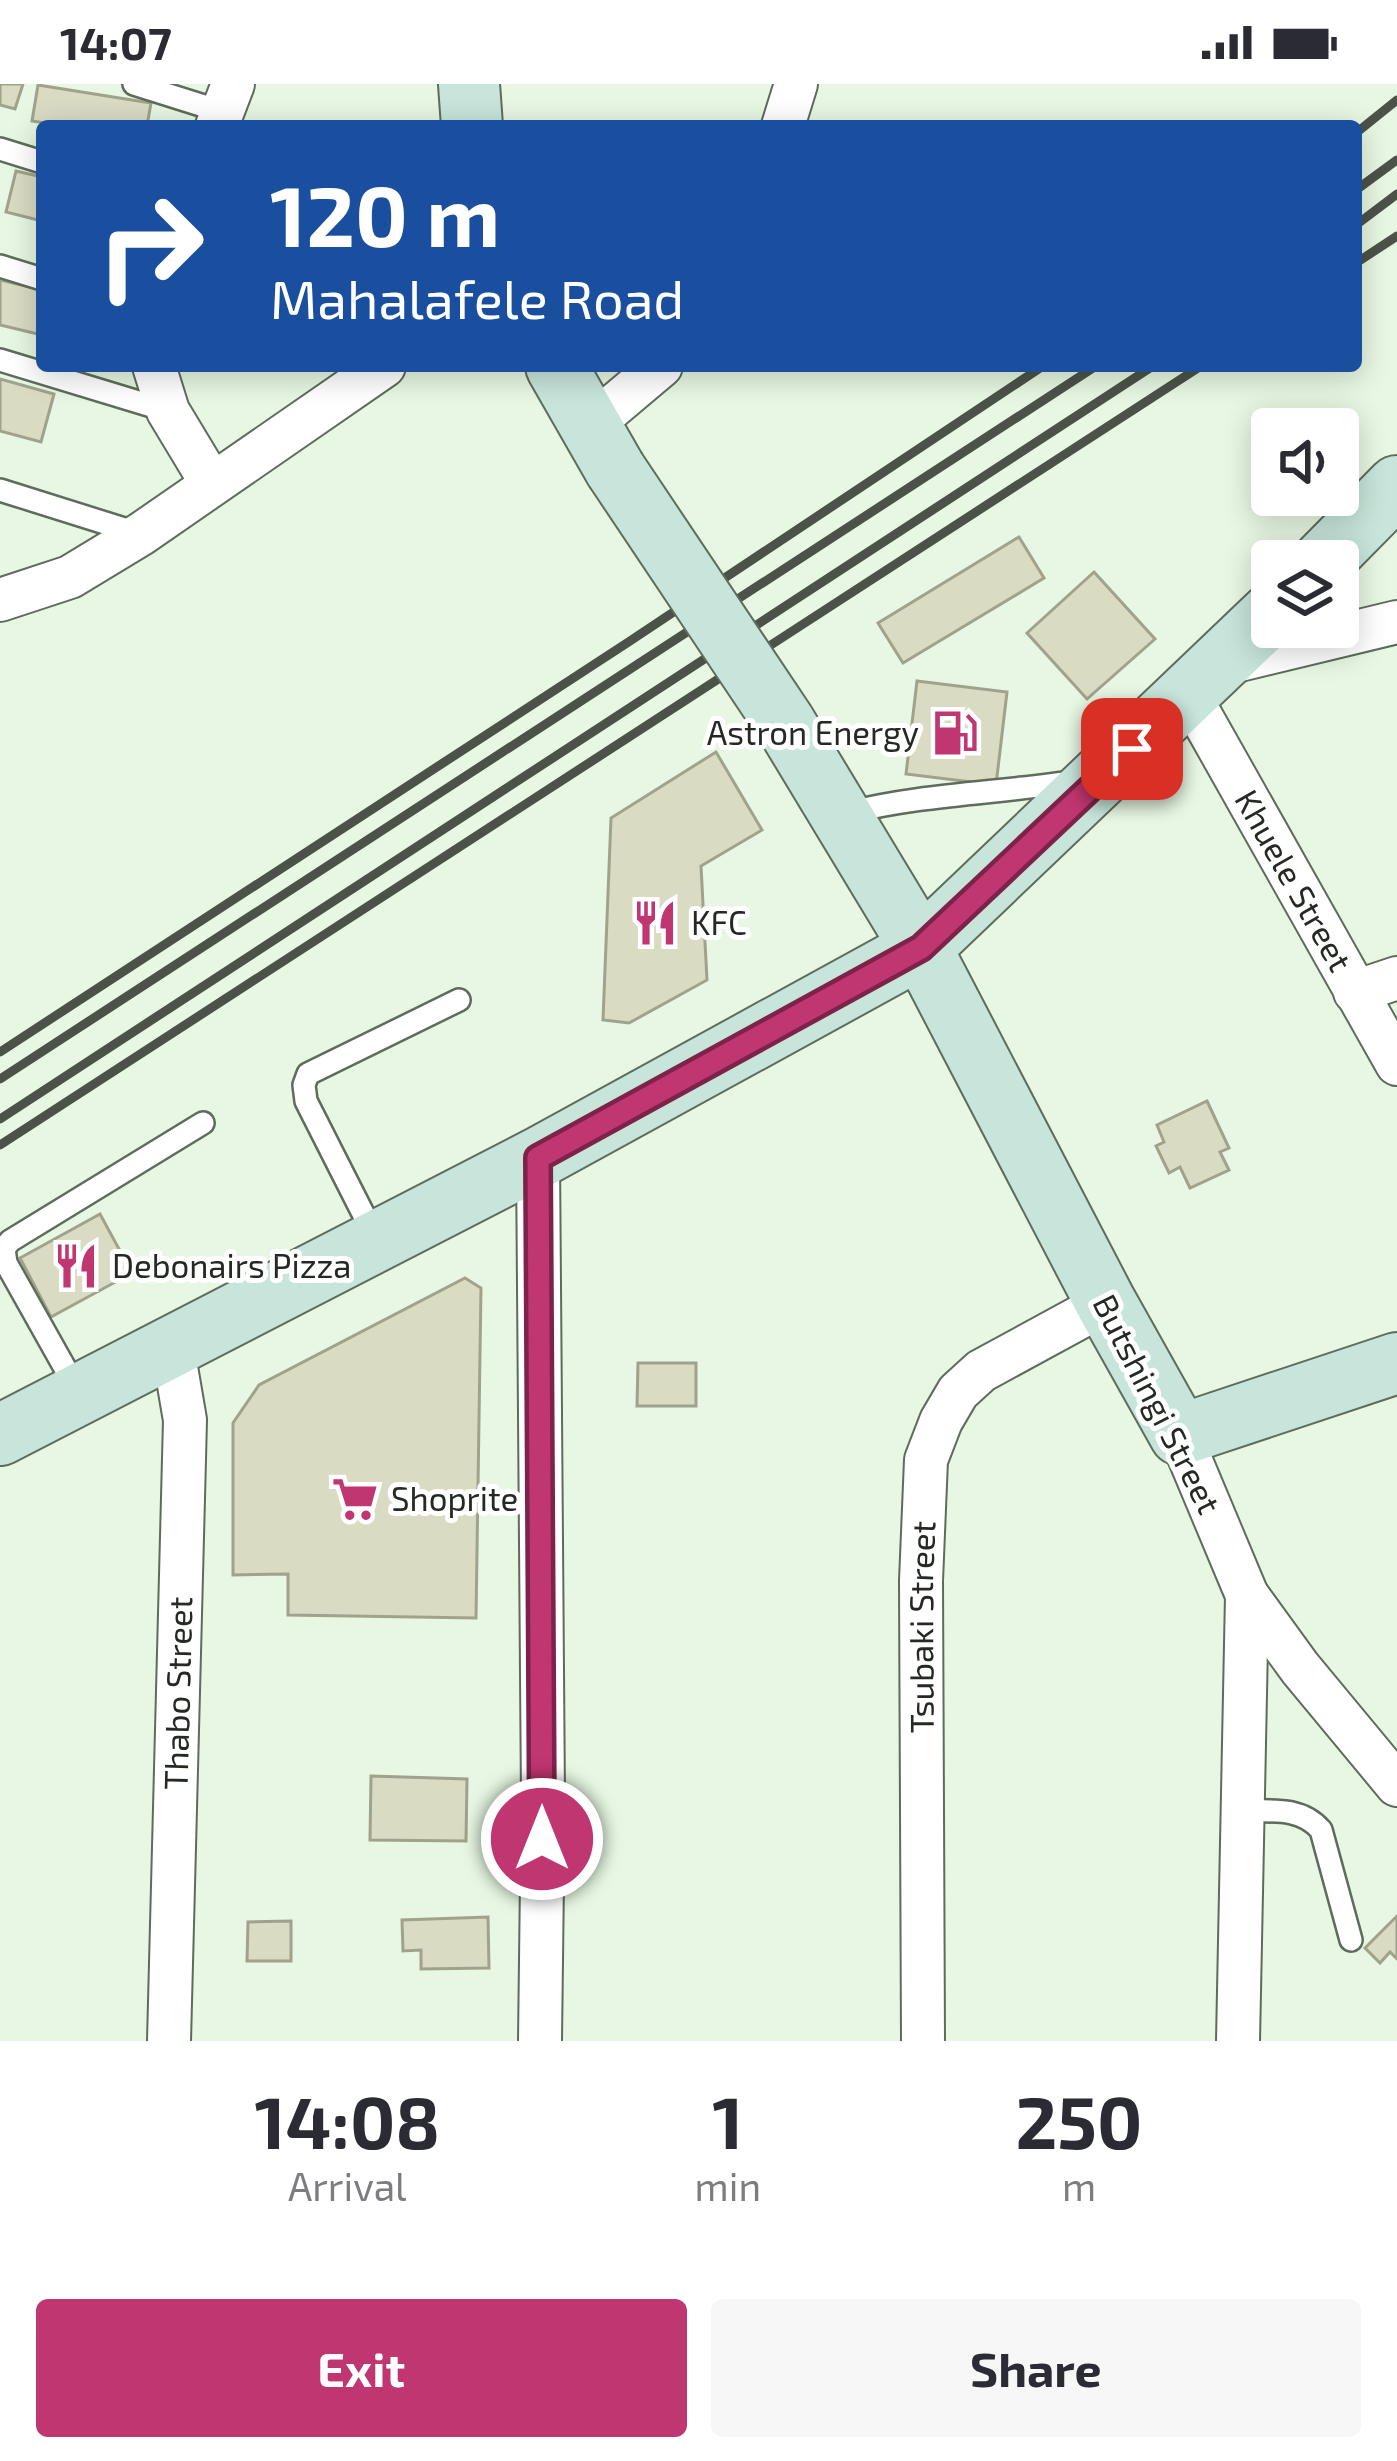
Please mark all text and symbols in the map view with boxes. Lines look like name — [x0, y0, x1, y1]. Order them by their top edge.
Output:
text: 14:07 — [60, 15, 172, 69]
text: 120 m — [270, 163, 500, 264]
icon: right — [72, 168, 228, 324]
text: Mahalafele Road — [270, 265, 684, 330]
map controls — [1251, 408, 1359, 648]
button: sound — [1251, 408, 1359, 516]
button: layers — [1251, 540, 1359, 648]
pin — [1081, 698, 1183, 800]
fuel station icon: Astron Energy — [930, 708, 980, 758]
place label: Astron Energy — [707, 712, 919, 752]
icon: arrive — [1099, 716, 1165, 782]
street label: Khuele Street — [1227, 782, 1361, 978]
restaurant icon: KFC — [630, 898, 680, 948]
place label: KFC — [691, 902, 747, 942]
restaurant icon: Debonairs Pizza — [51, 1241, 101, 1291]
place label: Debonairs Pizza — [112, 1245, 351, 1285]
street label: Butshingi Street — [1085, 1287, 1230, 1520]
supermarket icon: Shoprite — [330, 1474, 380, 1524]
place label: Shoprite — [391, 1478, 518, 1518]
street label: Tsubaki Street — [900, 1520, 942, 1733]
street label: Thabo Street — [154, 1596, 199, 1790]
position arrow — [479, 1776, 605, 1902]
text: 14:08 — [254, 2077, 440, 2163]
text: 1 — [712, 2077, 743, 2163]
text: 250 — [1016, 2077, 1143, 2163]
text: Arrival — [288, 2162, 407, 2209]
text: min — [695, 2162, 761, 2209]
text: m — [1062, 2162, 1096, 2209]
button: Exit — [36, 2299, 687, 2437]
button: Share — [711, 2299, 1361, 2437]

